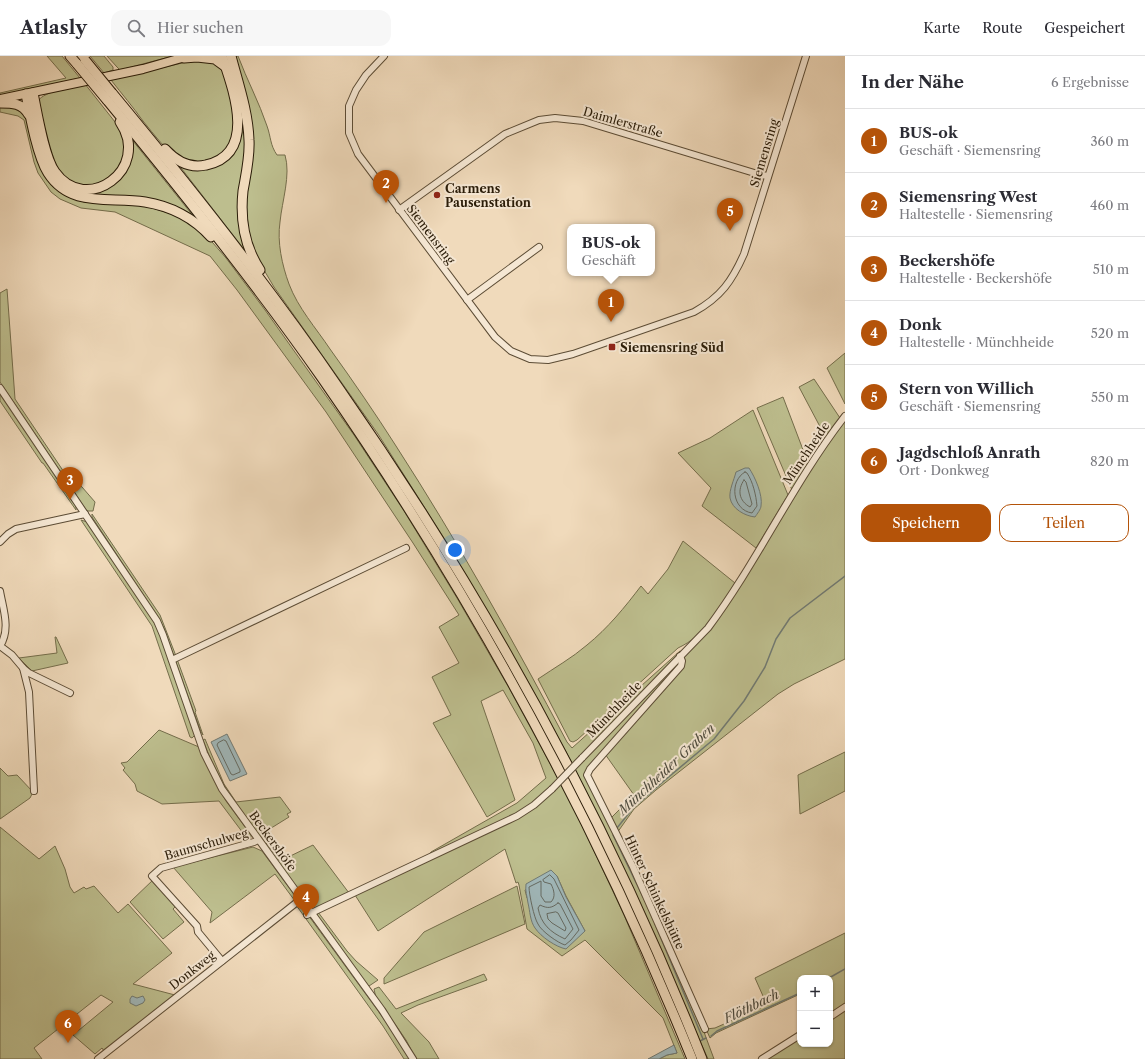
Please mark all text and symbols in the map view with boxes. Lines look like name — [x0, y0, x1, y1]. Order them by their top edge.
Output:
search box — [111, 10, 391, 46]
text: Atlasly — [20, 16, 87, 39]
icon: search — [125, 17, 147, 39]
text: Hier suchen — [157, 18, 244, 37]
text: Karte — [923, 19, 960, 37]
text: Route — [982, 19, 1022, 37]
text: Gespeichert — [1044, 19, 1125, 37]
text: In der Nähe — [861, 72, 964, 92]
text: 6 Ergebnisse — [1051, 74, 1129, 90]
street label: Daimlerstraße — [582, 103, 665, 141]
street label: Siemensring — [746, 116, 782, 189]
text: BUS-ok — [899, 123, 958, 142]
text: 1 — [871, 133, 877, 149]
text: 360 m — [1090, 133, 1129, 149]
text: Geschäft · Siemensring — [899, 142, 1040, 158]
pin: 2 — [373, 170, 399, 203]
place label: Carmens Pausenstation — [445, 181, 532, 210]
text: Siemensring West — [899, 187, 1037, 206]
marker: Carmens Pausenstation — [432, 190, 442, 200]
text: 2 — [870, 197, 878, 213]
text: 460 m — [1090, 197, 1129, 213]
pin: 5 — [717, 198, 743, 231]
street label: Siemensring — [404, 201, 459, 267]
text: Haltestelle · Siemensring — [899, 206, 1052, 222]
popup — [567, 224, 655, 276]
text: BUS-ok — [582, 233, 640, 252]
text: Beckershöfe — [899, 251, 995, 270]
text: Geschäft — [582, 252, 636, 268]
text: 3 — [870, 261, 878, 277]
text: 510 m — [1093, 261, 1129, 277]
text: Haltestelle · Beckershöfe — [899, 270, 1052, 286]
pin: 1 — [598, 289, 624, 322]
text: Donk — [899, 315, 942, 334]
text: 4 — [870, 325, 878, 341]
text: 520 m — [1091, 325, 1129, 341]
text: Haltestelle · Münchheide — [899, 334, 1054, 350]
place label: Siemensring Süd — [620, 340, 724, 355]
marker: Siemensring Süd — [607, 342, 617, 352]
text: Stern von Willich — [899, 379, 1034, 398]
text: 5 — [870, 389, 878, 405]
text: 550 m — [1091, 389, 1129, 405]
text: Geschäft · Siemensring — [899, 398, 1040, 414]
street label: Münchheide — [780, 419, 833, 487]
text: Jagdschloß Anrath — [899, 443, 1041, 462]
text: 6 — [870, 453, 878, 469]
text: 820 m — [1090, 453, 1129, 469]
text: Ort · Donkweg — [899, 462, 989, 478]
pin: 3 — [57, 467, 83, 500]
button: Speichern — [861, 504, 991, 542]
button: Teilen — [999, 504, 1129, 542]
your location — [445, 540, 465, 560]
street label: Münchheide — [583, 678, 645, 740]
water label: Münchheider Graben — [613, 720, 718, 819]
street label: Beckershöfe — [246, 808, 300, 874]
street label: Baumschulweg — [163, 825, 250, 863]
street label: Hinter Schinkelshütte — [622, 832, 688, 952]
pin: 4 — [293, 884, 319, 917]
street label: Donkweg — [166, 947, 218, 993]
map controls — [797, 975, 833, 1047]
button: + — [797, 975, 833, 1011]
water label: Flöthbach — [720, 986, 781, 1027]
pin: 6 — [55, 1010, 81, 1043]
button: − — [797, 1011, 833, 1047]

